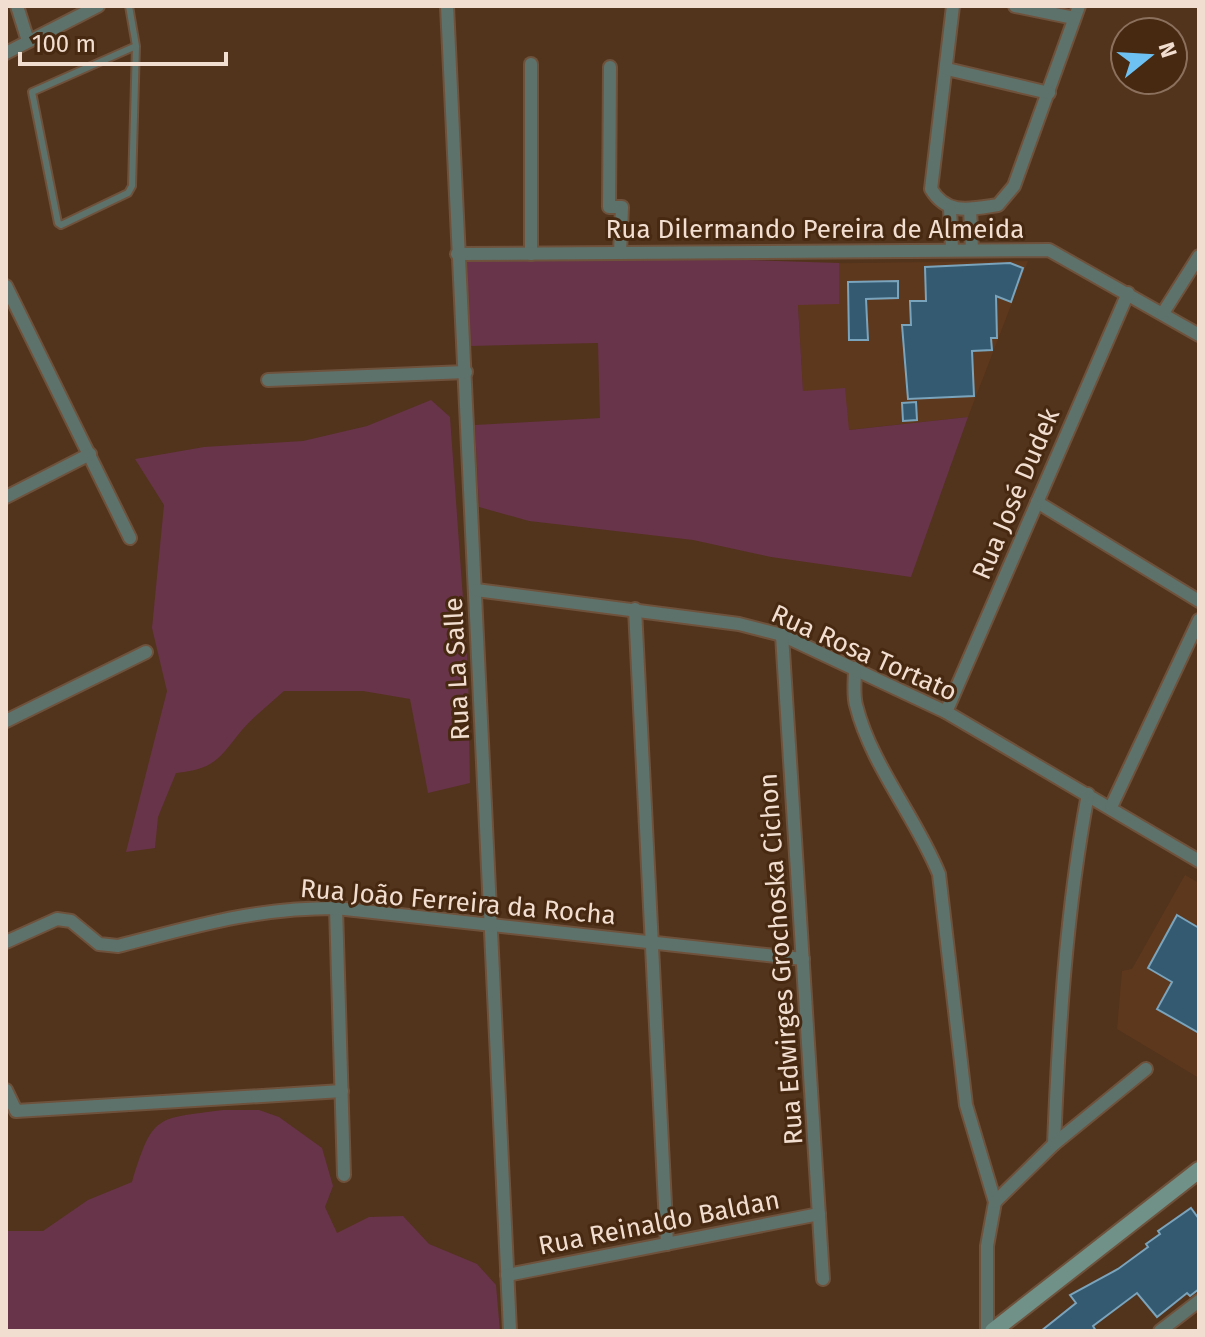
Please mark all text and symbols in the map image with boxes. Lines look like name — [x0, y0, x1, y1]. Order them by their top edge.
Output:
scale bar — [20, 16, 226, 66]
north arrow — [1109, 16, 1189, 96]
text: 100 m — [32, 30, 96, 58]
text: N — [1152, 39, 1183, 61]
street label: Rua Dilermando Pereira de Almeida — [606, 214, 1024, 245]
street label: Rua José Dudek — [966, 403, 1066, 584]
street label: Rua La Salle — [438, 597, 476, 741]
street label: Rua Rosa Tortato — [766, 598, 962, 708]
street label: Rua Edwirges Grochoska Cichon — [753, 772, 809, 1146]
street label: Rua João Ferreira da Rocha — [299, 873, 617, 931]
street label: Rua Reinaldo Baldan — [536, 1184, 782, 1262]

